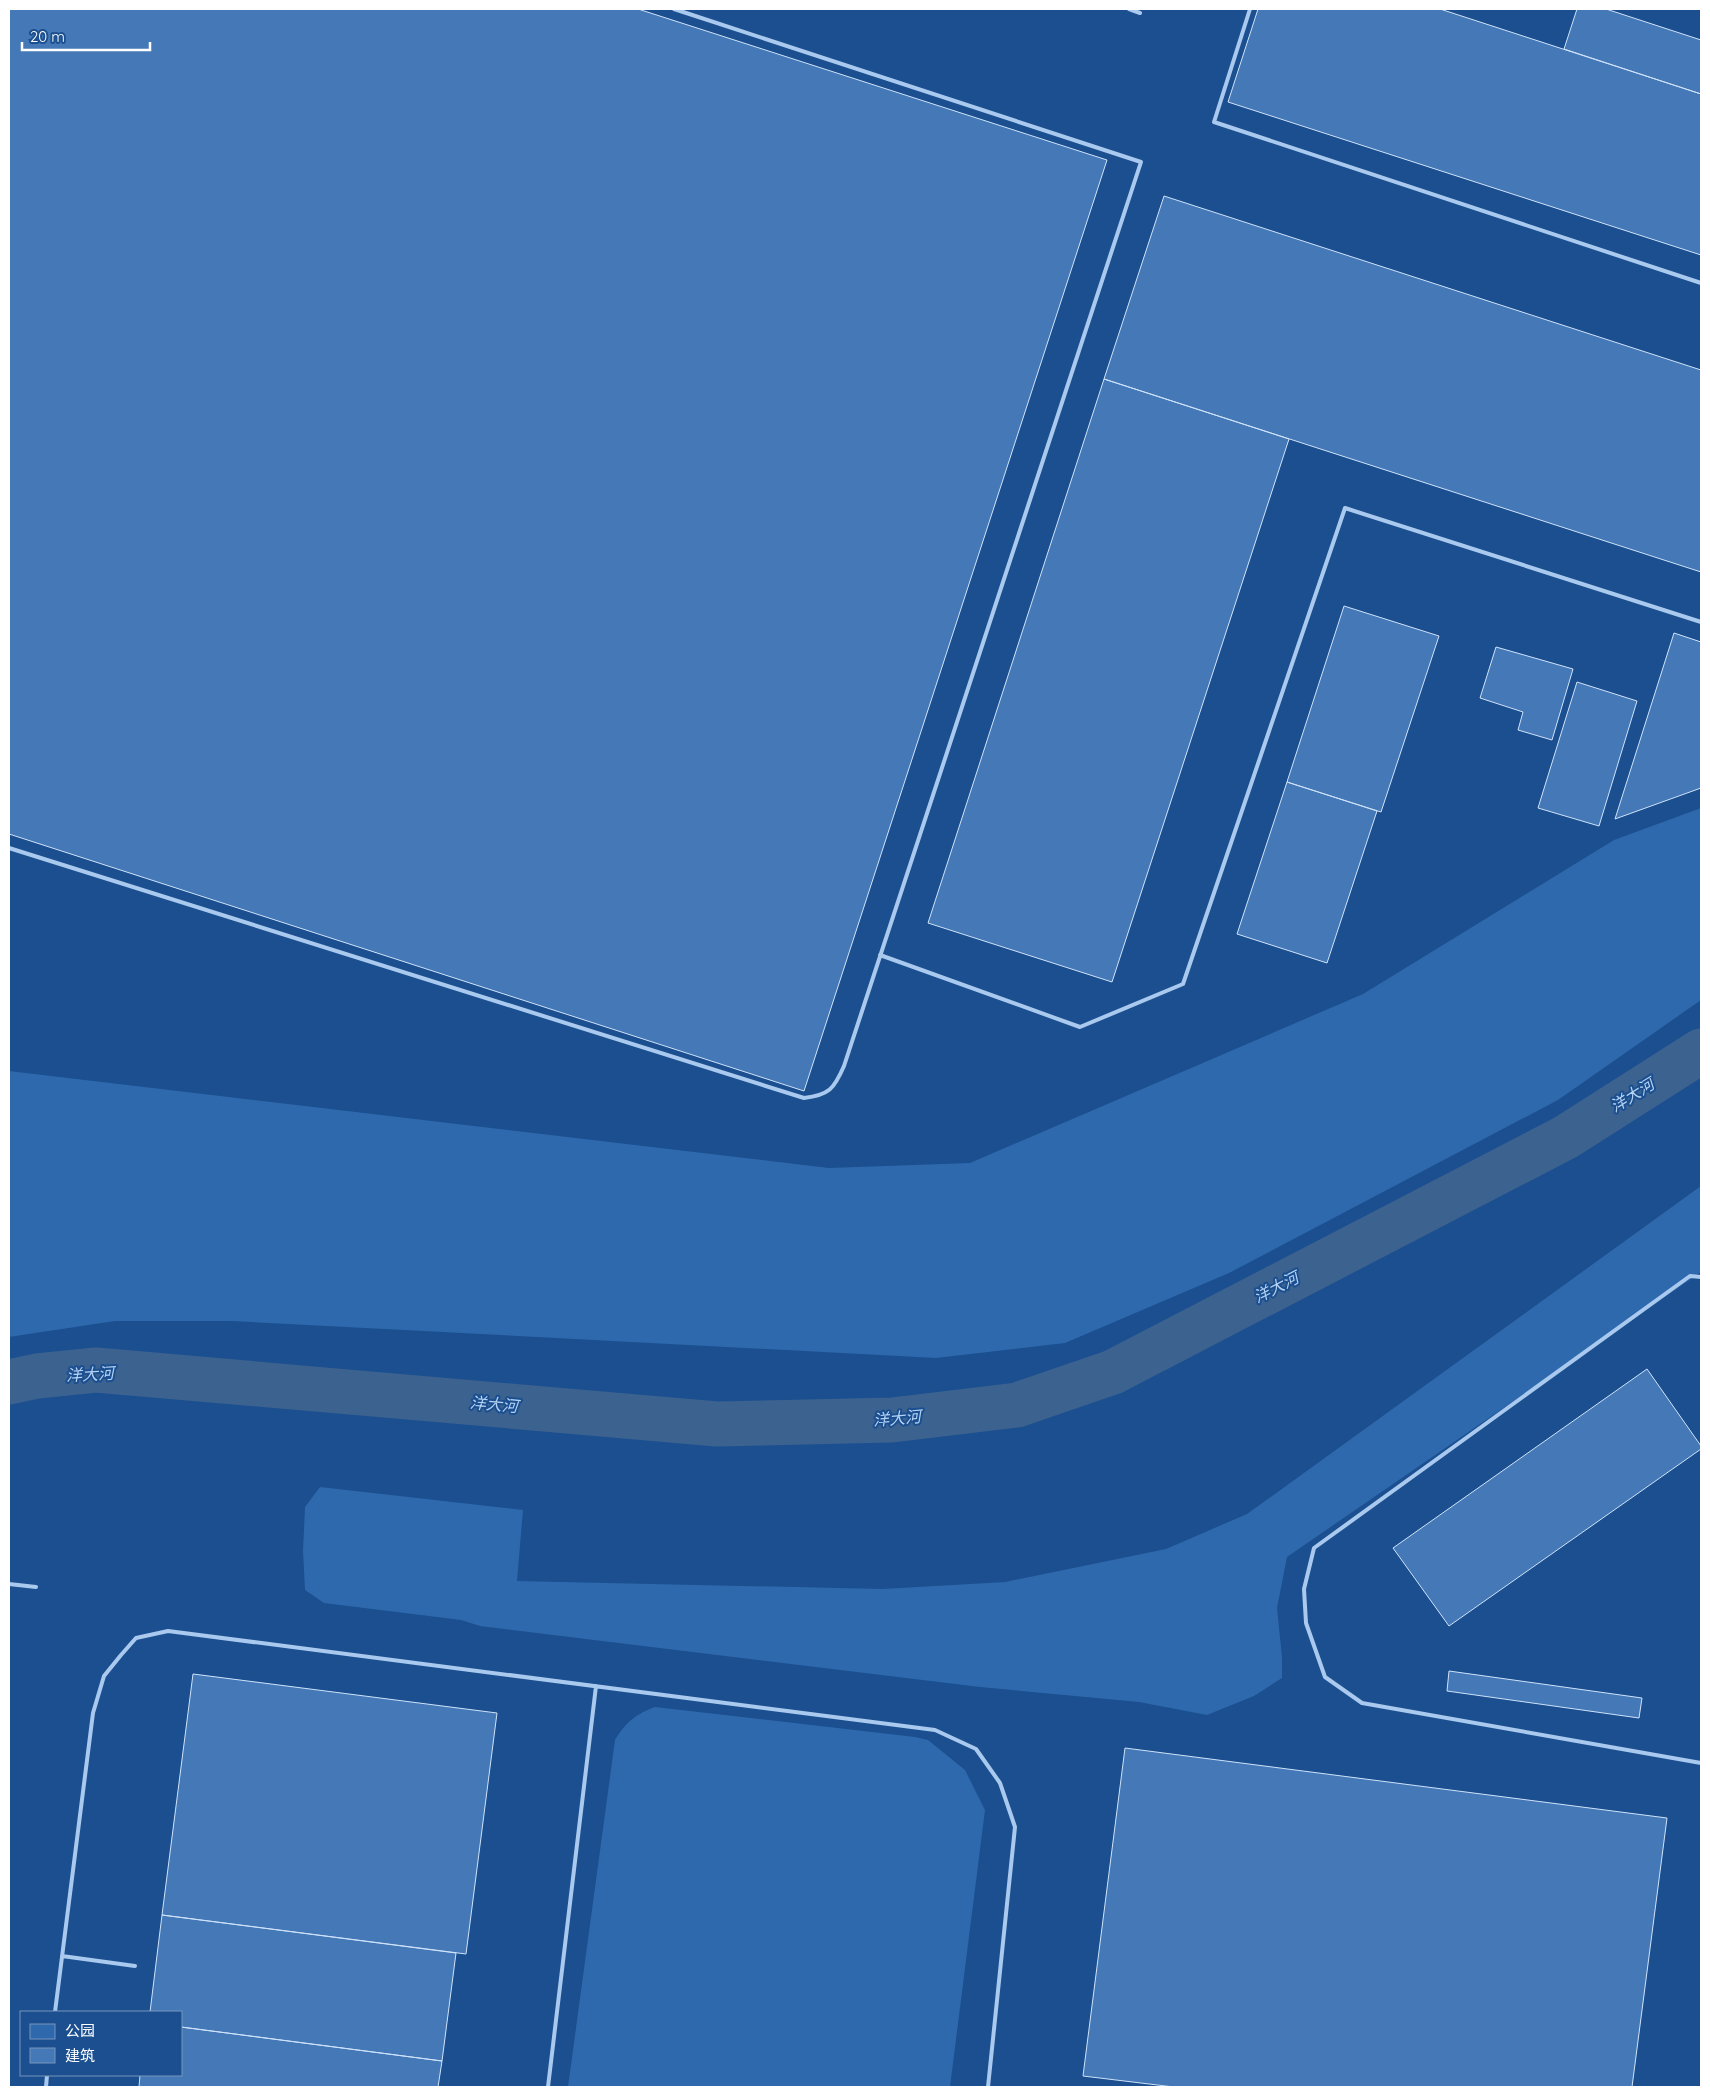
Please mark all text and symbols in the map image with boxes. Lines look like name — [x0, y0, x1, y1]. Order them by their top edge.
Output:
scale bar — [22, 20, 150, 52]
text: 20 m — [30, 27, 65, 46]
water label: 洋大河 — [1606, 1072, 1660, 1116]
water label: 洋大河 — [1250, 1266, 1305, 1307]
water label: 洋大河 — [66, 1363, 117, 1385]
water label: 洋大河 — [469, 1392, 522, 1416]
water label: 洋大河 — [872, 1406, 925, 1430]
legend — [20, 2011, 182, 2076]
text: 公园 — [65, 2021, 95, 2040]
text: 建筑 — [65, 2046, 95, 2065]

